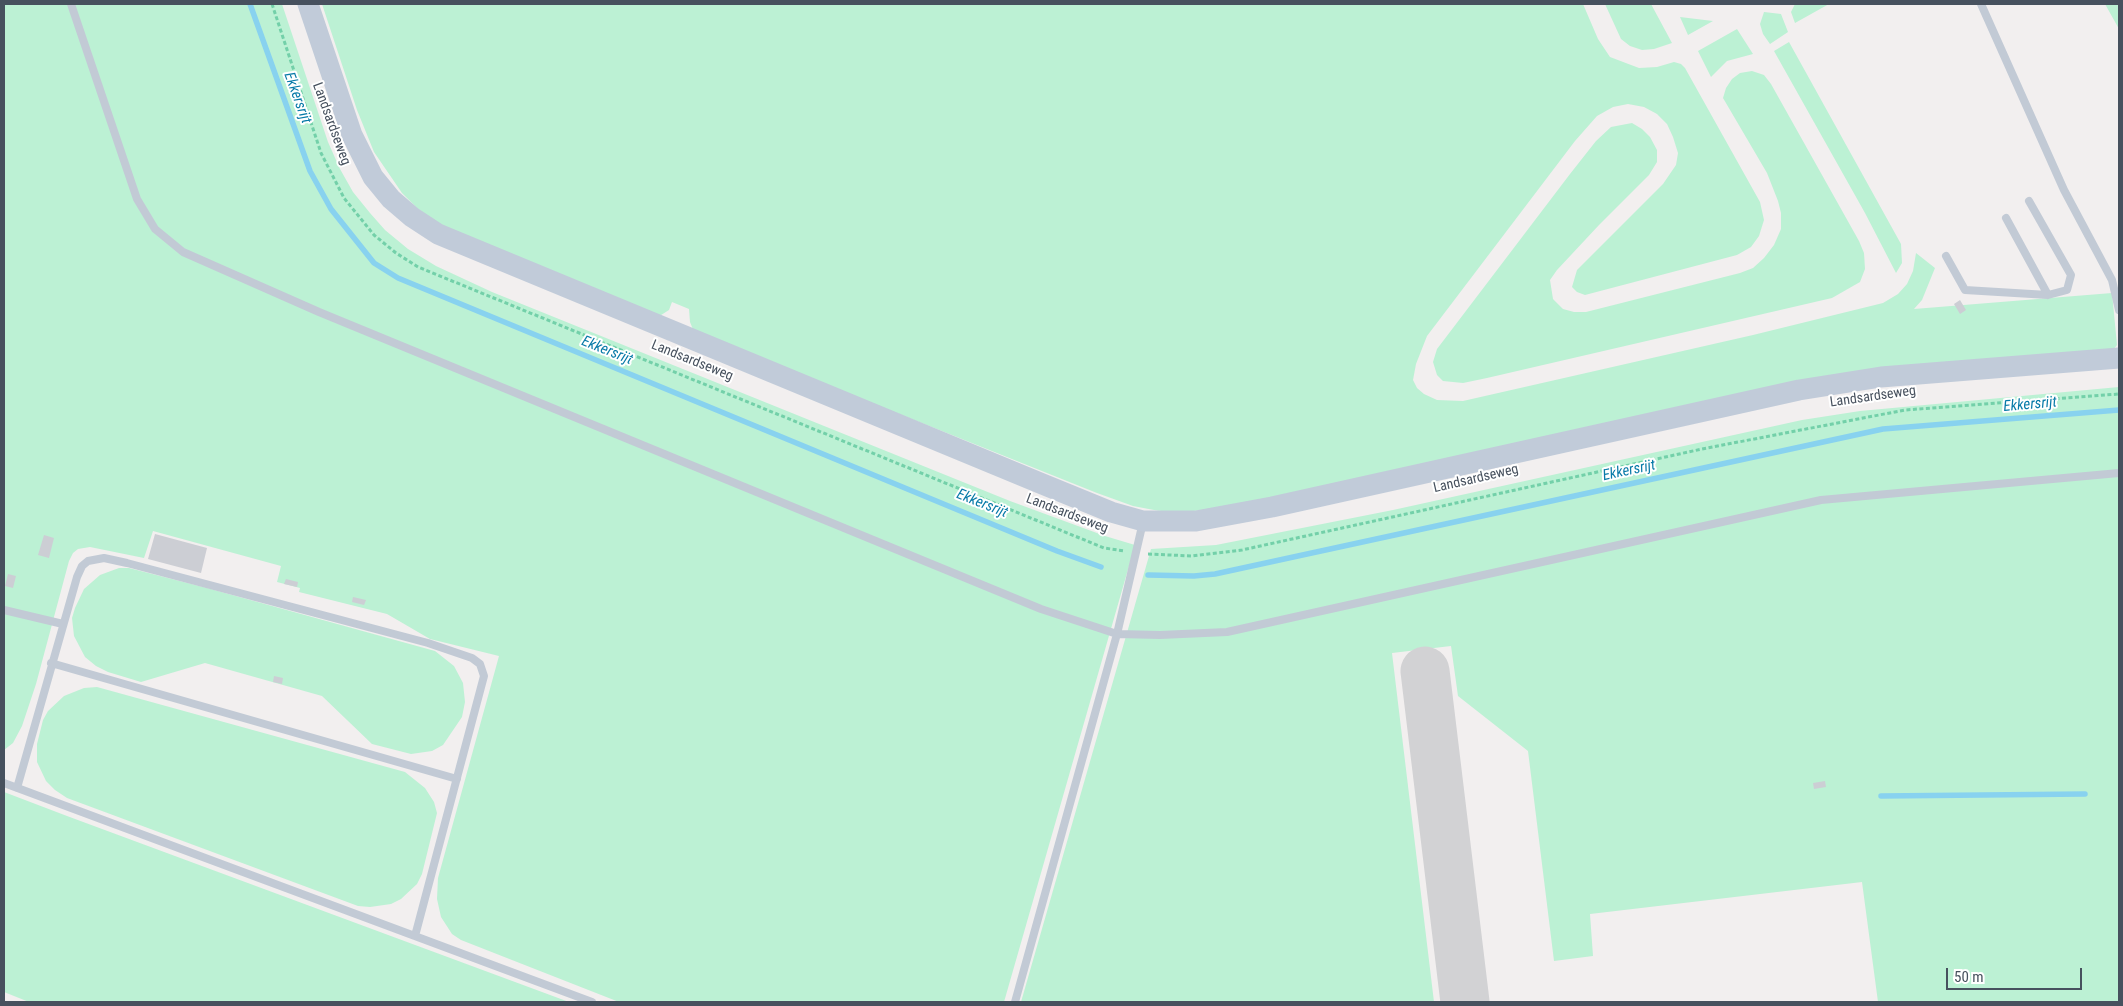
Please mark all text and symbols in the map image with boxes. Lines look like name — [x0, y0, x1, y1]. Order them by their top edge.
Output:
water label: Ekkersrijt — [279, 70, 315, 126]
street label: Landsardseweg — [308, 80, 354, 168]
water label: Ekkersrijt — [579, 333, 635, 369]
street label: Landsardseweg — [649, 337, 735, 385]
street label: Landsardseweg — [1829, 383, 1917, 411]
water label: Ekkersrijt — [2003, 394, 2057, 416]
water label: Ekkersrijt — [1601, 457, 1657, 485]
street label: Landsardseweg — [1432, 461, 1520, 497]
water label: Ekkersrijt — [954, 486, 1010, 522]
street label: Landsardseweg — [1023, 491, 1111, 537]
scale bar — [1948, 958, 2084, 990]
text: 50 m — [1954, 968, 1984, 986]

